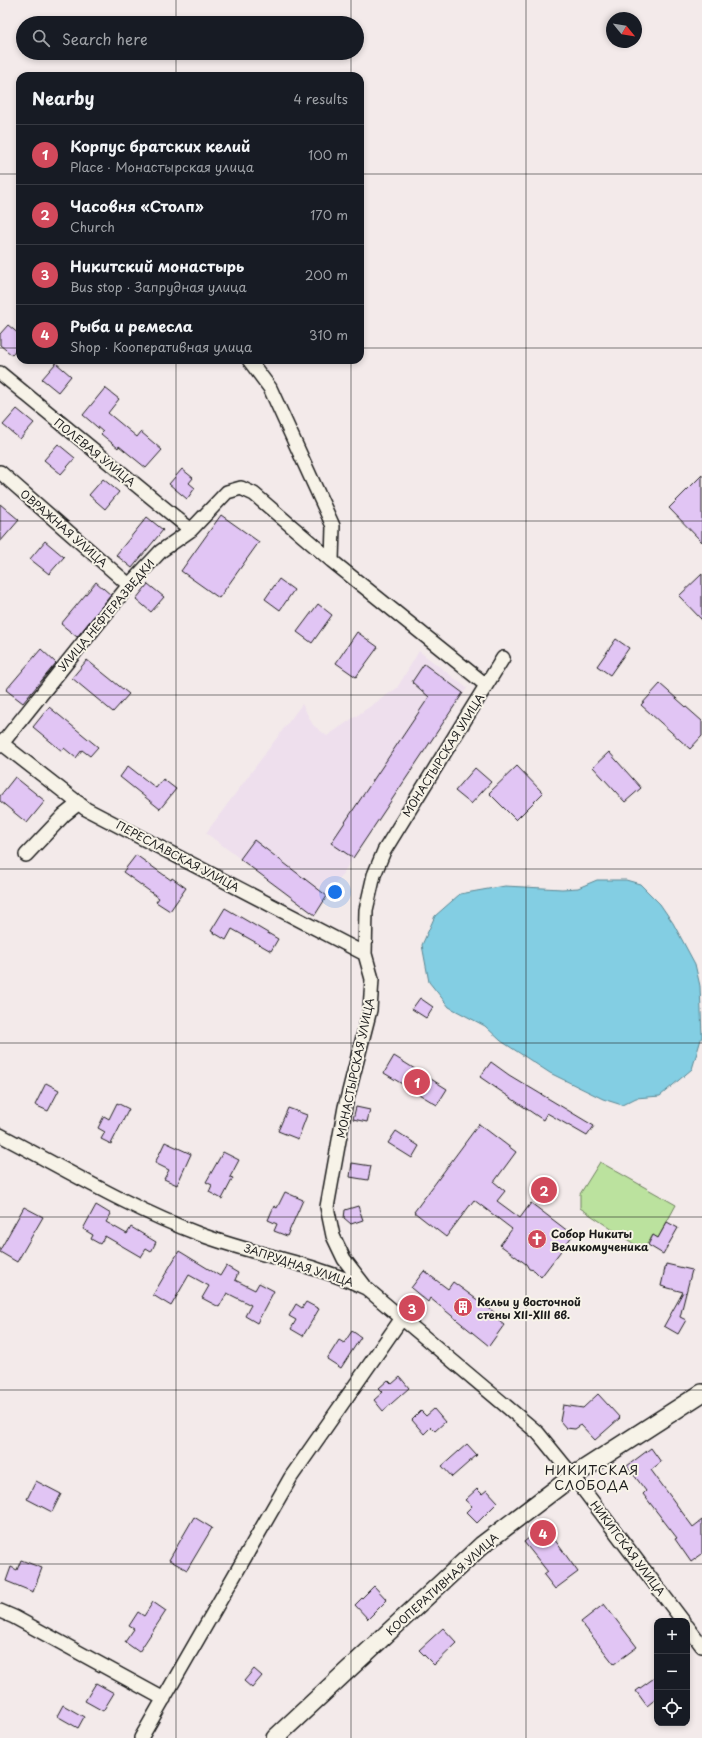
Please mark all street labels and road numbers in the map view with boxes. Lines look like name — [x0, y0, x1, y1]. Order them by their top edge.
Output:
street label: ПОЛЕВАЯ УЛИЦА — [51, 414, 140, 490]
street label: ОВРАЖНАЯ УЛИЦА — [17, 485, 112, 571]
street label: УЛИЦА НЕФТЕРАЗВЕДКИ — [54, 555, 158, 675]
street label: МОНАСТЫРСКАЯ УЛИЦА — [398, 689, 488, 820]
street label: ПЕРЕСЛАВСКАЯ УЛИЦА — [113, 816, 243, 896]
street label: МОНАСТЫРСКАЯ УЛИЦА — [332, 996, 378, 1140]
street label: ЗАПРУДНАЯ УЛИЦА — [242, 1239, 357, 1291]
street label: НИКИТСКАЯ УЛИЦА — [587, 1497, 670, 1600]
street label: КООПЕРАТИВНАЯ УЛИЦА — [382, 1528, 502, 1639]

